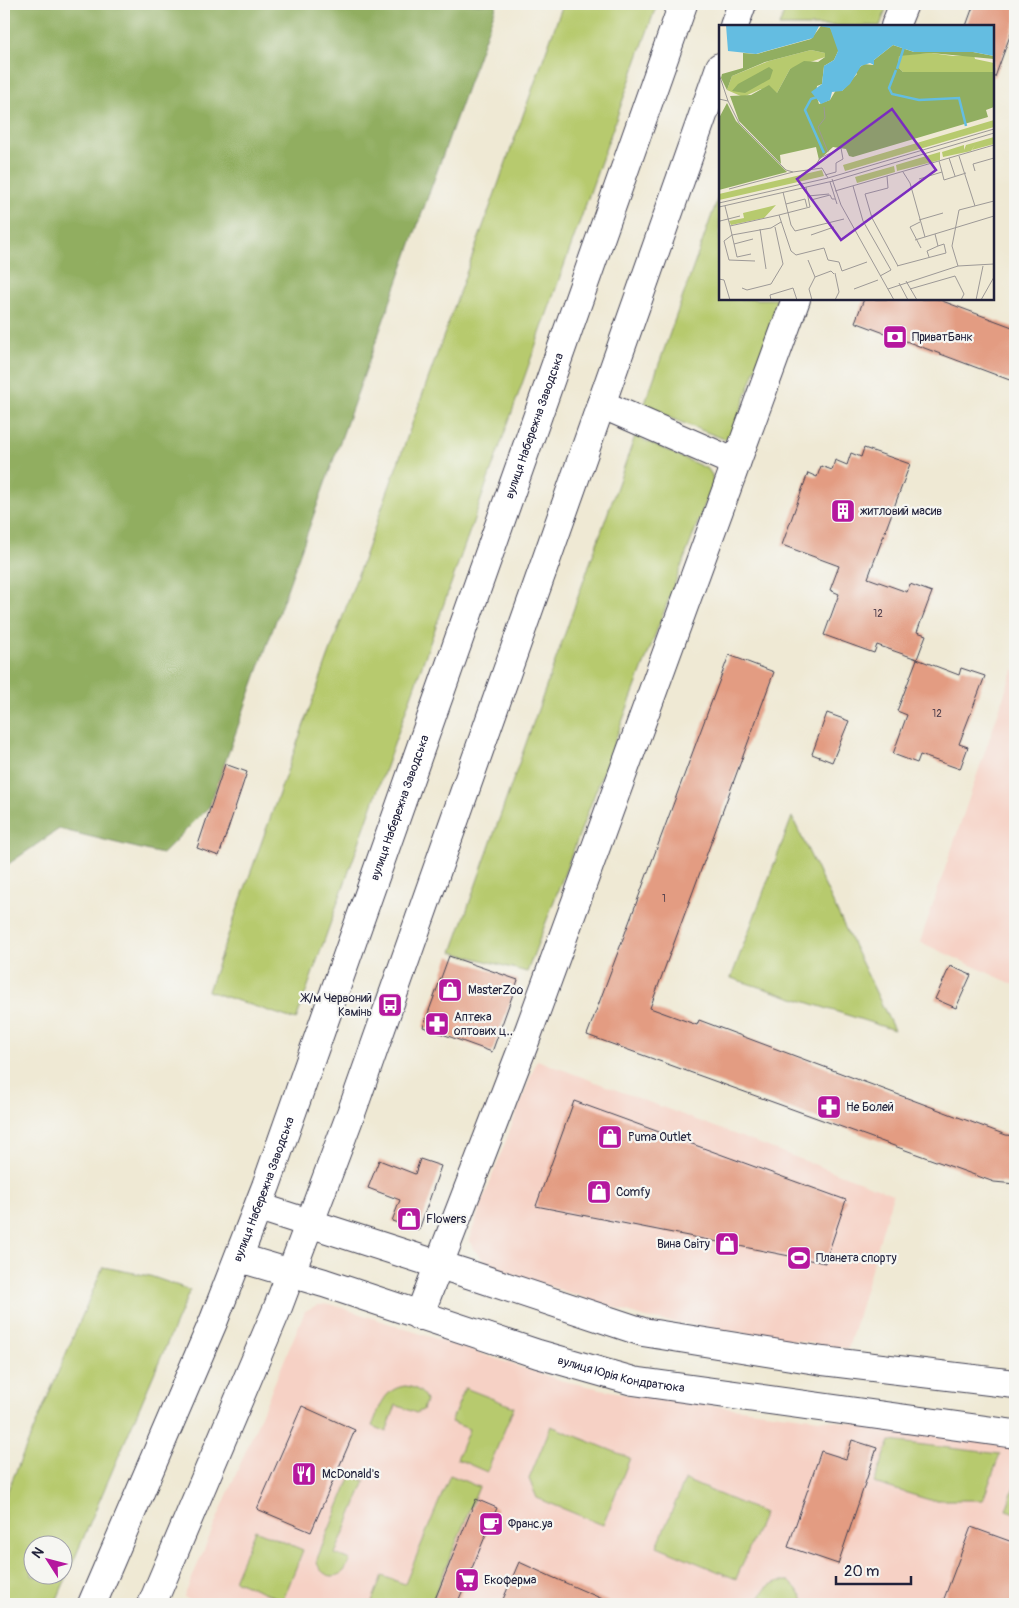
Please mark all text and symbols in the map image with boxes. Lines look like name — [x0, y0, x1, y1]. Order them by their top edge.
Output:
inset map — [719, 25, 994, 300]
bank icon: ПриватБанк — [882, 324, 908, 350]
place label: ПриватБанк — [912, 330, 973, 345]
street label: вулиця Набережна Заводська — [502, 351, 567, 501]
building icon: житловий масив — [830, 498, 856, 524]
place label: житловий масив — [860, 504, 942, 519]
house number: 12 — [873, 608, 883, 620]
house number: 12 — [932, 708, 942, 720]
street label: вулиця Набережна Заводська — [367, 733, 433, 883]
house number: 1 — [662, 893, 666, 905]
shop icon: MasterZoo — [437, 977, 463, 1003]
place label: MasterZoo — [468, 983, 524, 998]
place label: Ж/м Червоний Камінь — [300, 991, 372, 1020]
bus stop icon: Ж/м Червоний Камінь — [377, 992, 403, 1018]
place label: Аптека оптових ц‥ — [454, 1010, 513, 1039]
pharmacy icon: Аптека оптових ц‥ — [424, 1011, 450, 1037]
pharmacy icon: Не Болей — [816, 1094, 842, 1120]
place label: Не Болей — [846, 1100, 894, 1115]
street label: вулиця Набережна Заводська — [230, 1115, 298, 1264]
shop icon: Puma Outlet — [597, 1124, 623, 1150]
place label: Puma Outlet — [628, 1130, 691, 1145]
shop icon: Comfy — [586, 1179, 612, 1205]
place label: Comfy — [616, 1185, 650, 1200]
shop icon: Flowers — [396, 1206, 422, 1232]
place label: Flowers — [426, 1212, 467, 1227]
shop icon: Вина Світу — [714, 1231, 740, 1257]
place label: Вина Світу — [657, 1237, 710, 1252]
sports icon: Планета спорту — [786, 1245, 812, 1271]
place label: Планета спорту — [816, 1251, 897, 1266]
street label: вулиця Юрія Кондратюка — [556, 1353, 686, 1396]
restaurant icon: McDonald's — [291, 1461, 317, 1487]
place label: McDonald's — [322, 1467, 380, 1482]
cafe icon: Франс.уа — [478, 1511, 504, 1537]
place label: Франс.уа — [508, 1517, 553, 1532]
north arrow — [22, 1536, 72, 1586]
text: N — [28, 1544, 48, 1561]
scale bar — [836, 1553, 912, 1585]
text: 20 m — [844, 1562, 879, 1581]
supermarket icon: Екоферма — [454, 1567, 480, 1593]
place label: Екоферма — [484, 1573, 537, 1588]

